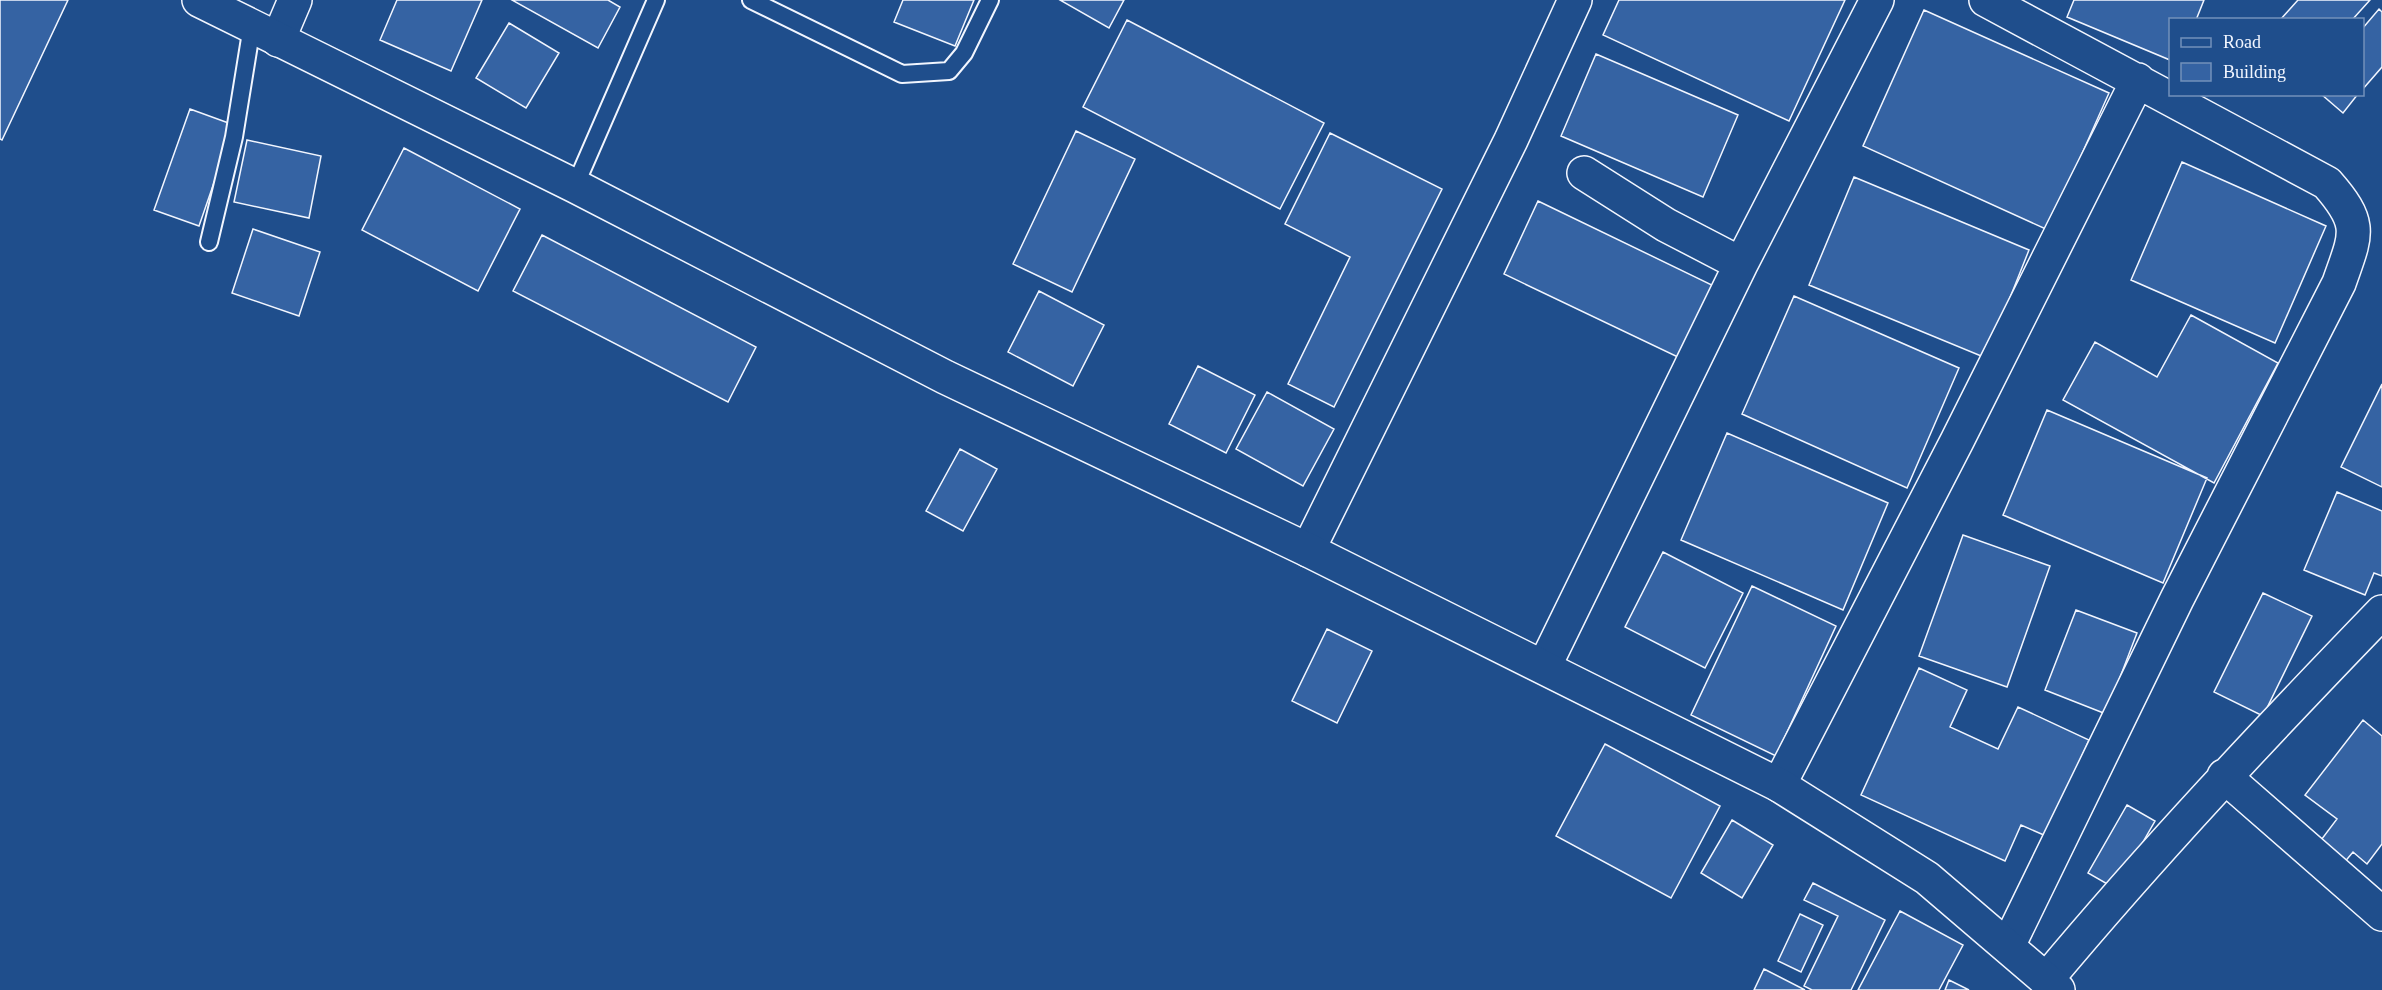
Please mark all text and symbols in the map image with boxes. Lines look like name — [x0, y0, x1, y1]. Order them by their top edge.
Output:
legend — [2169, 18, 2364, 96]
text: Road — [2223, 32, 2261, 52]
text: Building — [2223, 62, 2286, 82]

